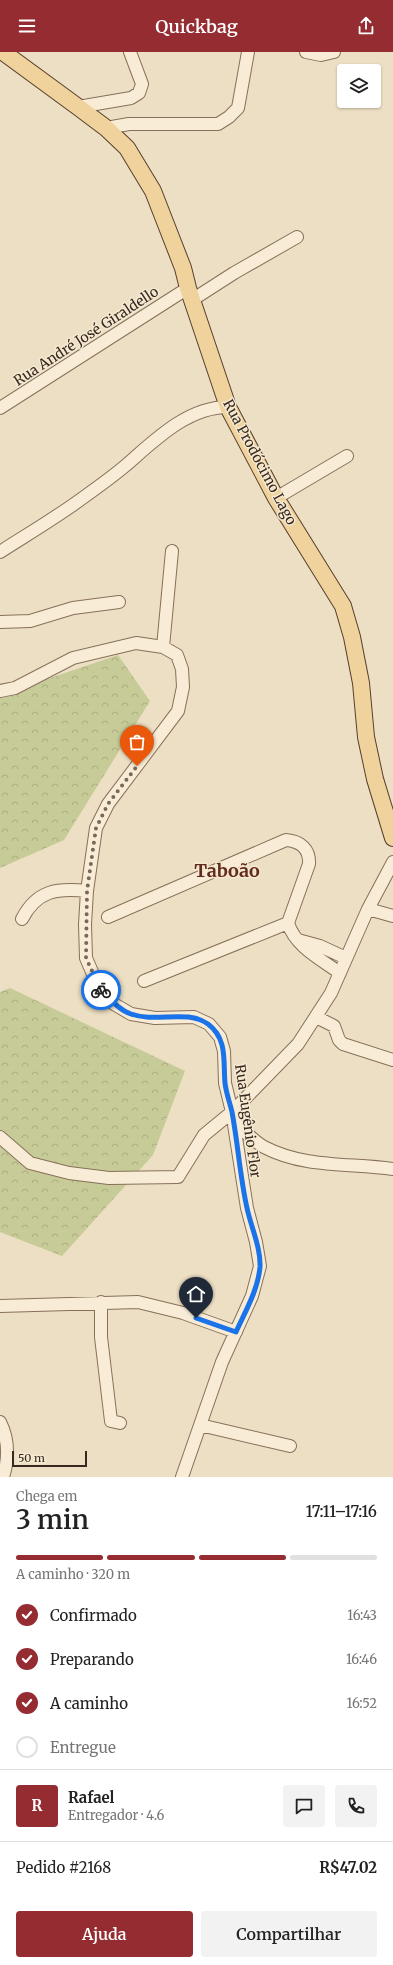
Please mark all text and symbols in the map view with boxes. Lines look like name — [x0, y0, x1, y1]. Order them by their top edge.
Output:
icon: menu — [16, 15, 38, 37]
text: Quickbag — [155, 15, 238, 38]
icon: share — [355, 15, 377, 37]
map controls — [337, 64, 381, 108]
button: layers — [337, 64, 381, 108]
street label: Rua André José Giraldello — [10, 282, 162, 390]
street label: Rua Prodócimo Lago — [219, 396, 301, 528]
pin — [120, 725, 154, 766]
icon: bag — [126, 731, 148, 753]
district label: Taboão — [194, 859, 260, 882]
courier — [81, 970, 121, 1010]
icon: bike — [90, 979, 112, 1001]
street label: Rua Eugênio Flor — [231, 1063, 265, 1179]
pin — [179, 1277, 213, 1318]
icon: home — [185, 1283, 207, 1305]
scale bar — [12, 1449, 87, 1468]
text: 50 m — [18, 1451, 45, 1465]
text: Chega em — [16, 1488, 77, 1505]
text: 17:11–17:16 — [306, 1502, 377, 1521]
text: 3 min — [16, 1503, 89, 1536]
text: A caminho · 320 m — [16, 1566, 130, 1583]
icon: check — [16, 1604, 38, 1626]
text: Confirmado — [50, 1606, 137, 1625]
text: 16:43 — [347, 1607, 377, 1624]
icon: check — [16, 1648, 38, 1670]
text: Preparando — [50, 1650, 134, 1669]
text: 16:46 — [346, 1651, 377, 1668]
icon: check — [16, 1692, 38, 1714]
text: A caminho — [50, 1694, 128, 1713]
text: 16:52 — [347, 1695, 377, 1712]
text: Entregue — [50, 1738, 116, 1757]
button: chat — [283, 1785, 325, 1827]
button: phone — [335, 1785, 377, 1827]
text: Rafael — [68, 1788, 114, 1807]
text: R — [32, 1796, 42, 1815]
text: Entregador · 4.6 — [68, 1807, 164, 1824]
text: Pedido #2168 — [16, 1858, 111, 1877]
text: R$47.02 — [319, 1858, 377, 1877]
button: Ajuda — [16, 1911, 193, 1957]
button: Compartilhar — [201, 1911, 377, 1957]

